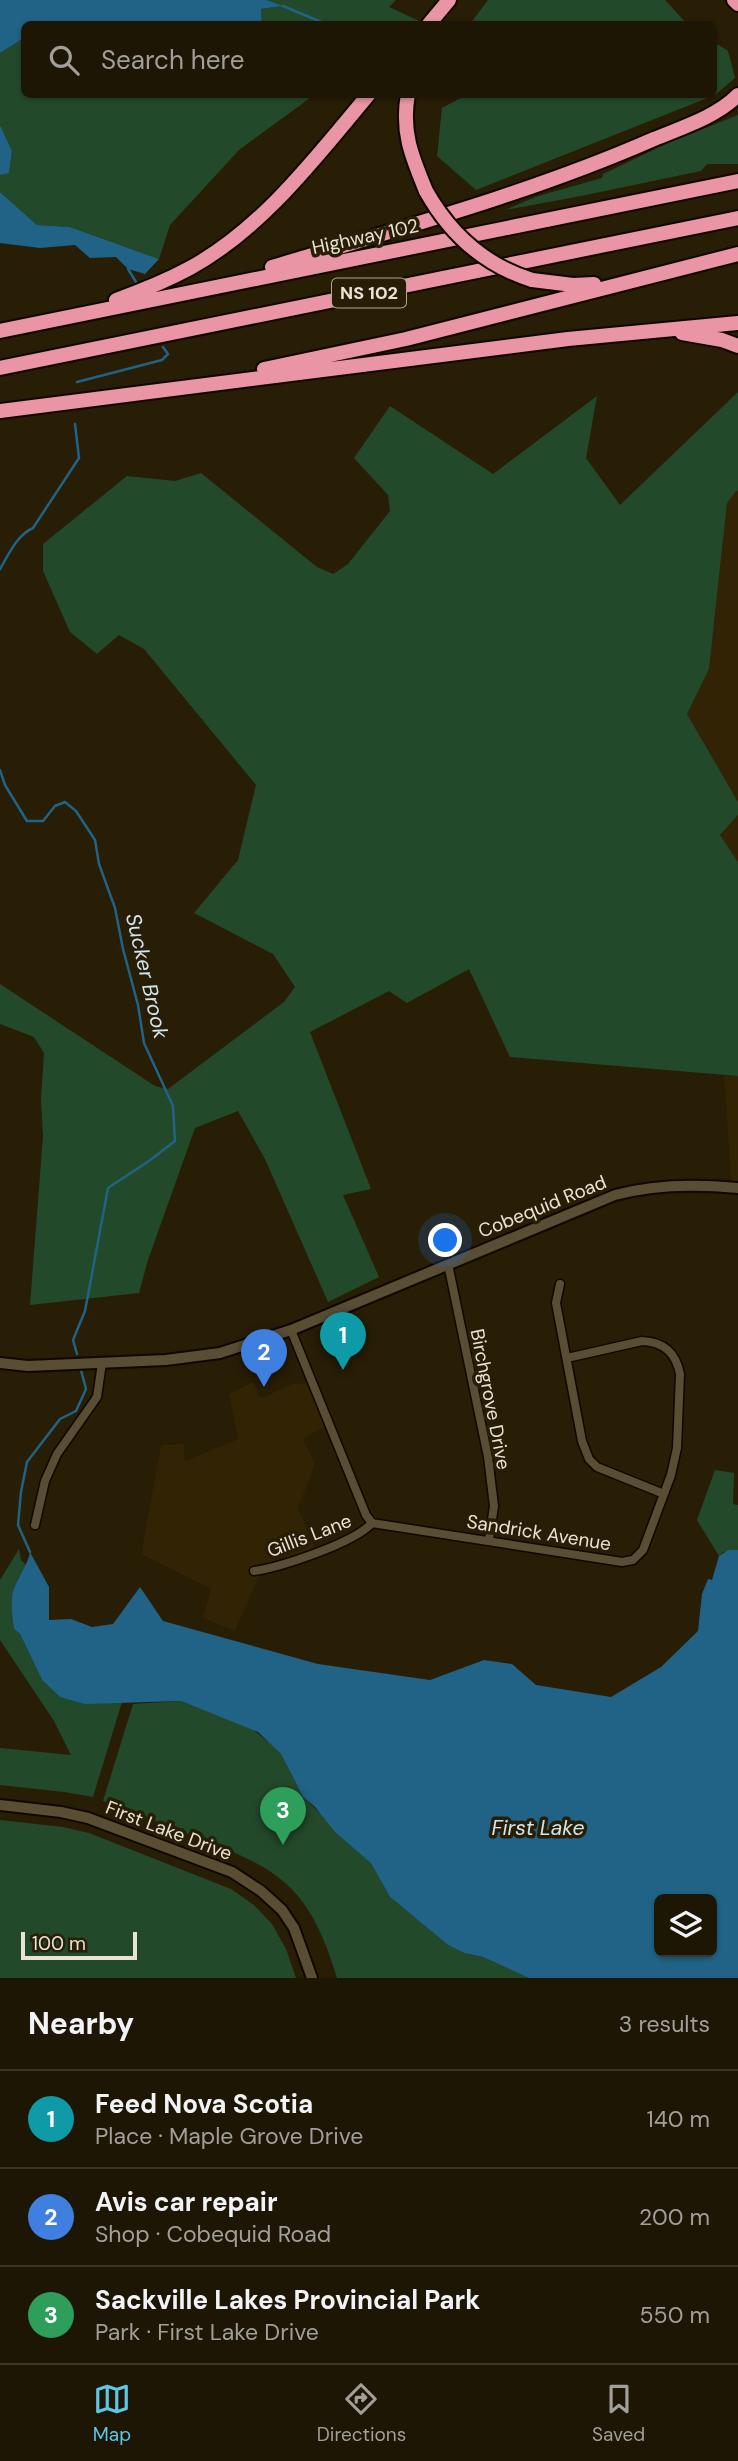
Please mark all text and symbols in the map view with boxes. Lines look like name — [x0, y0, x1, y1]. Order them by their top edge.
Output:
search box — [21, 21, 717, 98]
icon: search — [45, 41, 83, 79]
text: Search here — [101, 43, 244, 77]
street label: Highway 102 — [309, 213, 421, 260]
road number: NS 102 — [332, 278, 406, 307]
water label: Sucker Brook — [119, 910, 175, 1042]
street label: Cobequid Road — [474, 1169, 610, 1244]
your location — [428, 1223, 462, 1257]
pin: 1 — [320, 1312, 366, 1370]
street label: Birchgrove Drive — [465, 1327, 516, 1472]
pin: 2 — [241, 1329, 287, 1387]
street label: Gillis Lane — [263, 1508, 355, 1563]
street label: Sandrick Avenue — [465, 1509, 613, 1556]
pin: 3 — [260, 1787, 306, 1845]
street label: First Lake Drive — [102, 1795, 236, 1866]
water label: First Lake — [491, 1814, 585, 1842]
map controls — [654, 1894, 717, 1957]
button: layers — [654, 1894, 717, 1957]
scale bar — [21, 1929, 136, 1961]
text: 100 m — [32, 1931, 86, 1956]
text: Nearby — [28, 2004, 134, 2043]
text: 3 results — [619, 2009, 710, 2039]
text: Feed Nova Scotia — [95, 2087, 313, 2121]
text: 1 — [47, 2104, 55, 2134]
text: 140 m — [647, 2104, 710, 2134]
text: Place · Maple Grove Drive — [95, 2121, 363, 2151]
text: Avis car repair — [95, 2185, 278, 2219]
text: 2 — [44, 2202, 58, 2232]
text: 200 m — [639, 2202, 710, 2232]
text: Shop · Cobequid Road — [95, 2219, 331, 2249]
text: Sackville Lakes Provincial Park — [95, 2283, 480, 2317]
text: 3 — [44, 2300, 58, 2330]
text: 550 m — [640, 2300, 710, 2330]
text: Park · First Lake Drive — [95, 2317, 319, 2347]
tab: Map — [93, 2380, 131, 2447]
tab: Directions — [317, 2380, 406, 2447]
tab: Saved — [592, 2380, 645, 2447]

